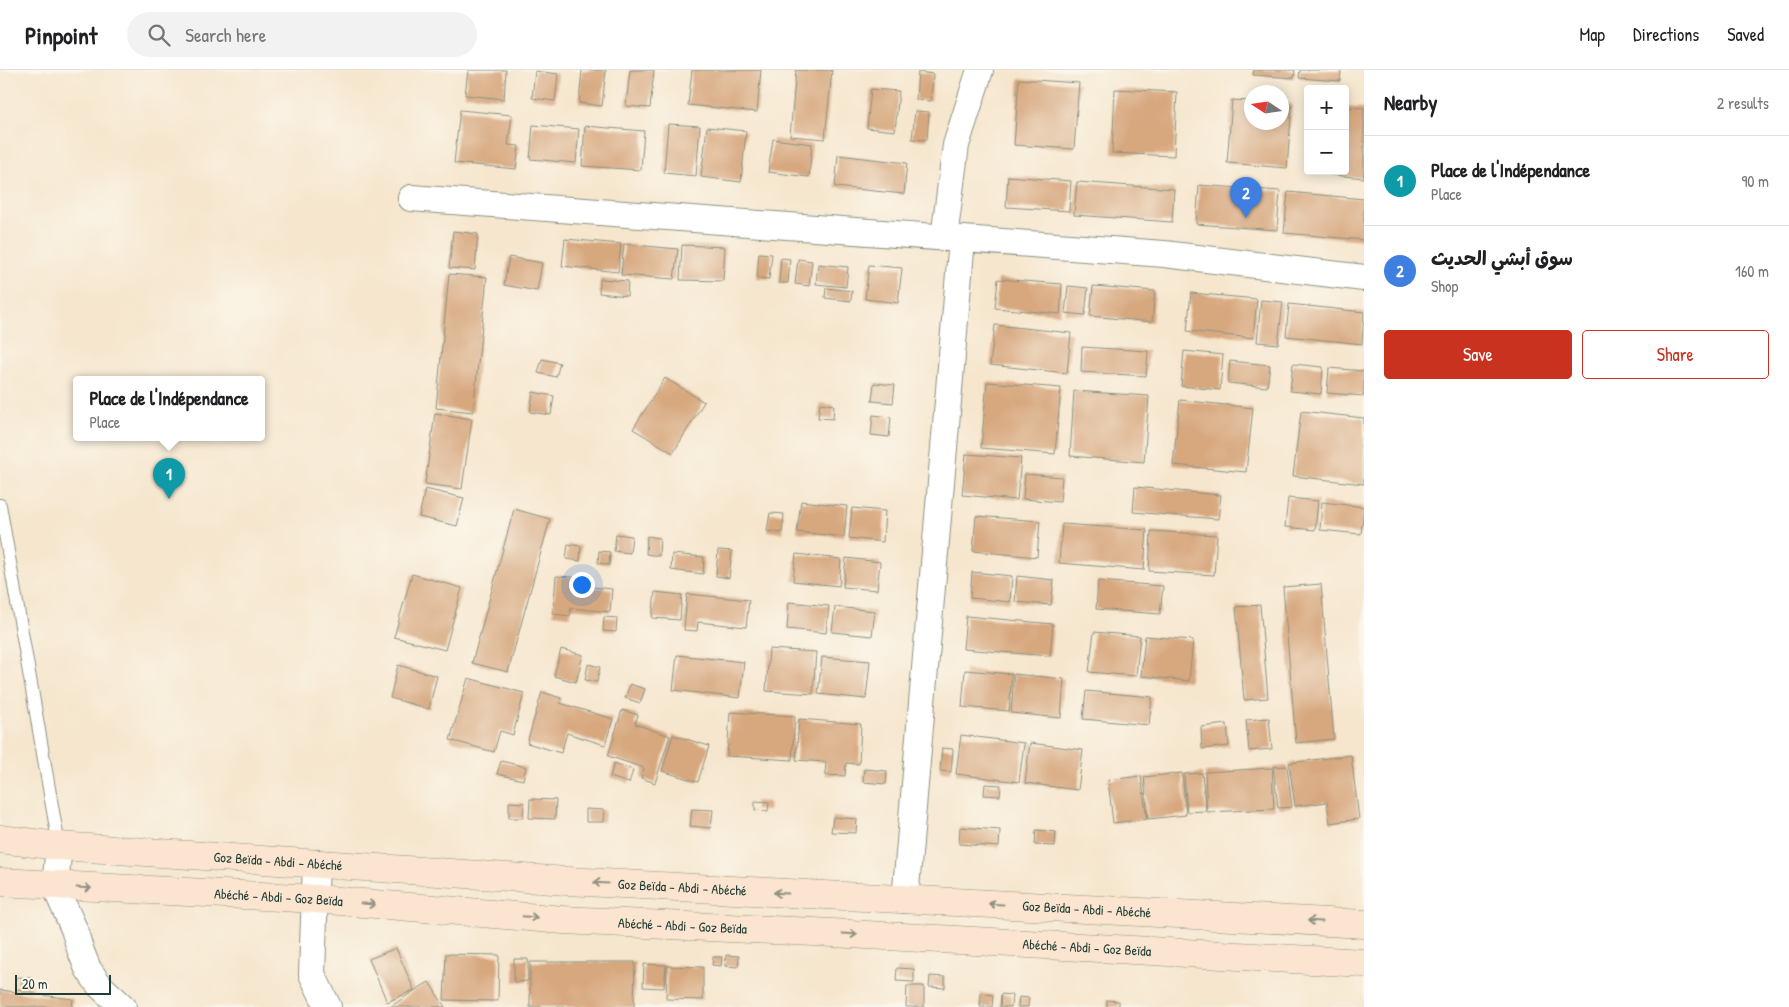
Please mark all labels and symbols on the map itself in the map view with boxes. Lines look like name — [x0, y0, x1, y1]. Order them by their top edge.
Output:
north arrow — [1244, 85, 1289, 130]
pin: 2 — [1230, 177, 1262, 218]
pin: 1 — [153, 458, 185, 499]
your location — [569, 572, 595, 598]
street label: Goz Beïda - Abdi - Abéché — [213, 847, 344, 875]
street label: Goz Beïda - Abdi - Abéché — [617, 874, 748, 900]
one-way arrow — [594, 878, 610, 887]
one-way arrow — [75, 883, 91, 892]
street label: Abéché - Abdi - Goz Beïda — [214, 884, 344, 910]
one-way arrow — [773, 888, 789, 897]
street label: Goz Beïda - Abdi - Abéché — [1022, 896, 1152, 922]
one-way arrow — [360, 899, 376, 908]
one-way arrow — [988, 900, 1004, 909]
one-way arrow — [522, 912, 538, 922]
street label: Abéché - Abdi - Goz Beïda — [618, 913, 748, 938]
one-way arrow — [1308, 917, 1324, 926]
one-way arrow — [841, 929, 857, 938]
street label: Abéché - Abdi - Goz Beïda — [1022, 934, 1152, 960]
scale bar — [15, 972, 111, 995]

